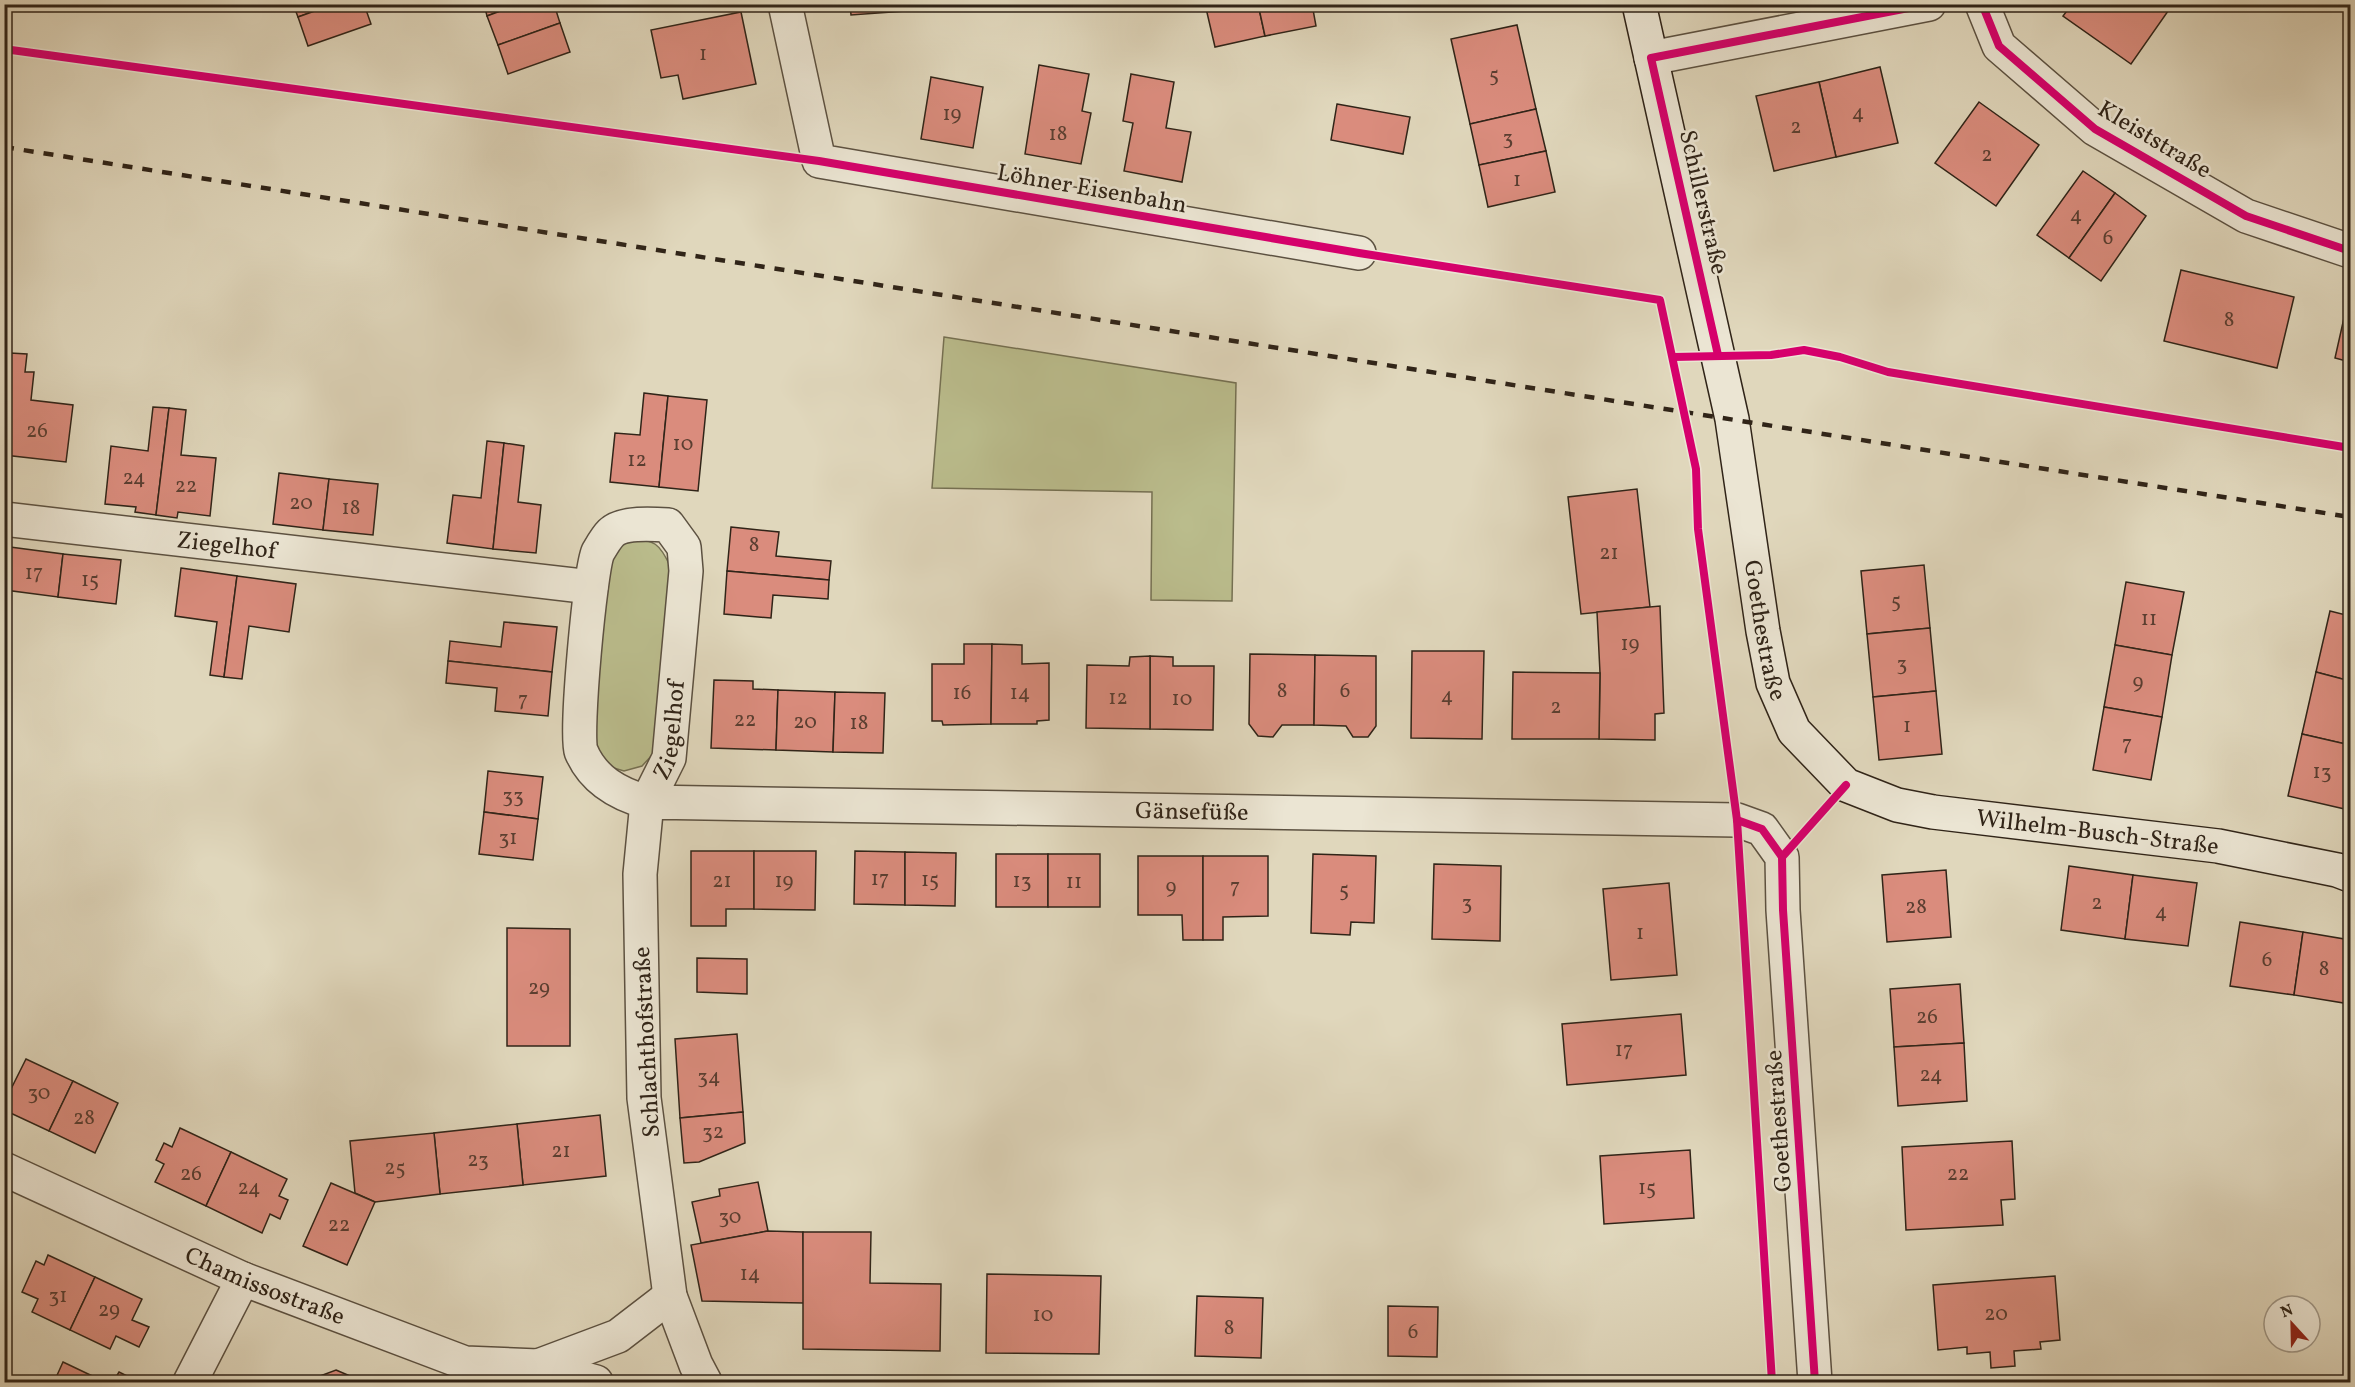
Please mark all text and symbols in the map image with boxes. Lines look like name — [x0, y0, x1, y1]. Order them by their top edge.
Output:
house number: 1 — [699, 40, 707, 69]
house number: 5 — [1489, 61, 1499, 90]
street label: Kleiststraße — [2091, 93, 2217, 188]
house number: 4 — [1852, 99, 1864, 128]
house number: 19 — [942, 100, 962, 129]
house number: 2 — [1790, 113, 1802, 142]
house number: 18 — [1049, 120, 1067, 149]
house number: 3 — [1503, 124, 1513, 153]
street label: Schillerstraße — [1669, 127, 1735, 278]
house number: 2 — [1981, 141, 1993, 170]
street label: Löhner Eisenbahn — [994, 157, 1189, 223]
house number: 1 — [1513, 166, 1521, 195]
house number: 4 — [2070, 201, 2082, 230]
house number: 6 — [2103, 224, 2113, 253]
house number: 8 — [2224, 306, 2234, 335]
house number: 26 — [26, 417, 48, 446]
house number: 10 — [673, 430, 693, 459]
house number: 12 — [627, 446, 647, 475]
house number: 24 — [122, 464, 146, 493]
house number: 22 — [175, 472, 197, 501]
house number: 20 — [289, 489, 313, 518]
house number: 18 — [342, 494, 360, 523]
street label: Ziegelhof — [175, 524, 281, 570]
house number: 8 — [749, 531, 759, 560]
house number: 21 — [1599, 539, 1619, 568]
street label: Goethestraße — [1734, 558, 1794, 707]
house number: 17 — [25, 559, 43, 588]
house number: 15 — [81, 566, 99, 595]
house number: 5 — [1891, 587, 1901, 616]
house number: 11 — [2141, 605, 2157, 634]
house number: 19 — [1620, 630, 1640, 659]
house number: 3 — [1897, 650, 1907, 679]
house number: 9 — [2133, 668, 2144, 697]
street label: Ziegelhof — [646, 676, 695, 786]
house number: 8 — [1277, 677, 1287, 706]
house number: 6 — [1340, 677, 1350, 706]
house number: 16 — [953, 679, 971, 708]
house number: 14 — [1010, 679, 1030, 708]
house number: 4 — [1441, 682, 1453, 711]
house number: 12 — [1108, 684, 1128, 713]
house number: 10 — [1172, 685, 1192, 714]
house number: 7 — [518, 686, 528, 715]
house number: 2 — [1550, 693, 1562, 722]
house number: 22 — [734, 706, 756, 735]
house number: 20 — [793, 708, 817, 737]
house number: 18 — [850, 709, 868, 738]
house number: 1 — [1903, 712, 1911, 741]
house number: 7 — [2122, 730, 2132, 759]
house number: 13 — [2313, 758, 2331, 787]
house number: 33 — [502, 782, 524, 811]
street label: Gänsefüße — [1135, 795, 1249, 831]
street label: Wilhelm-Busch-Straße — [1974, 802, 2220, 865]
house number: 31 — [499, 824, 517, 853]
house number: 17 — [871, 865, 889, 894]
house number: 15 — [921, 866, 939, 895]
house number: 21 — [712, 867, 732, 896]
house number: 19 — [774, 867, 794, 896]
house number: 13 — [1013, 867, 1031, 896]
house number: 11 — [1066, 868, 1082, 897]
house number: 9 — [1166, 873, 1177, 902]
house number: 7 — [1230, 873, 1240, 902]
house number: 5 — [1339, 876, 1349, 905]
house number: 3 — [1462, 889, 1472, 918]
house number: 2 — [2091, 889, 2103, 918]
house number: 28 — [1905, 893, 1927, 922]
house number: 4 — [2155, 898, 2167, 927]
house number: 1 — [1636, 919, 1644, 948]
street label: Schlachthofstraße — [626, 945, 670, 1138]
house number: 6 — [2262, 946, 2272, 975]
house number: 8 — [2319, 955, 2329, 984]
house number: 29 — [528, 974, 550, 1003]
house number: 26 — [1916, 1003, 1938, 1032]
house number: 17 — [1615, 1036, 1633, 1065]
street label: Goethestraße — [1758, 1049, 1802, 1193]
house number: 24 — [1919, 1061, 1943, 1090]
house number: 34 — [697, 1063, 721, 1092]
house number: 30 — [28, 1079, 50, 1108]
house number: 28 — [73, 1104, 95, 1133]
house number: 32 — [702, 1118, 724, 1147]
house number: 21 — [551, 1137, 571, 1166]
house number: 23 — [467, 1146, 489, 1175]
house number: 25 — [384, 1154, 406, 1183]
house number: 26 — [180, 1160, 202, 1189]
house number: 22 — [1947, 1160, 1969, 1189]
house number: 24 — [237, 1174, 261, 1203]
house number: 15 — [1638, 1174, 1656, 1203]
house number: 30 — [719, 1203, 741, 1232]
house number: 22 — [328, 1211, 350, 1240]
street label: Chamissostraße — [179, 1239, 349, 1335]
house number: 14 — [740, 1260, 760, 1289]
house number: 31 — [49, 1282, 67, 1311]
north arrow — [2262, 1294, 2322, 1354]
house number: 29 — [98, 1296, 120, 1325]
text: N — [2278, 1299, 2297, 1324]
house number: 20 — [1984, 1300, 2008, 1329]
house number: 10 — [1033, 1301, 1053, 1330]
house number: 8 — [1224, 1314, 1234, 1343]
house number: 6 — [1408, 1318, 1418, 1347]

